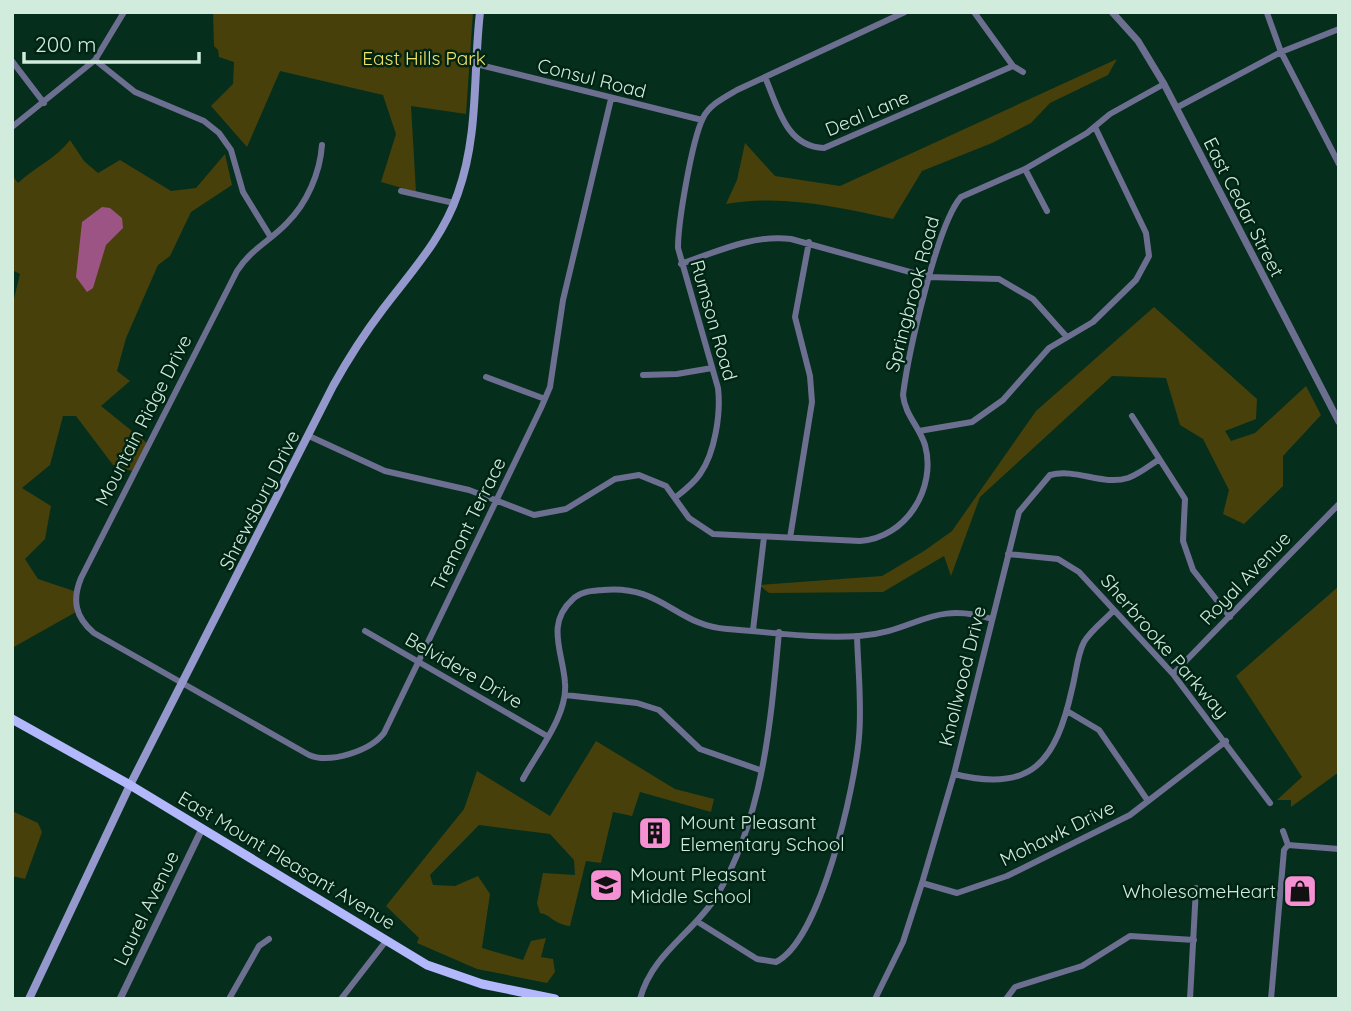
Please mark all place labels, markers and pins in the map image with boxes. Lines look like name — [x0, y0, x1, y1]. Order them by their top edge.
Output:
place label: Mount Pleasant Elementary School — [680, 810, 845, 856]
building icon: Mount Pleasant Elementary School — [636, 814, 674, 852]
place label: Mount Pleasant Middle School — [630, 862, 766, 908]
school or university icon: Mount Pleasant Middle School — [587, 866, 625, 904]
shop icon: WholesomeHeart — [1281, 872, 1319, 910]
place label: WholesomeHeart — [1122, 879, 1276, 903]

